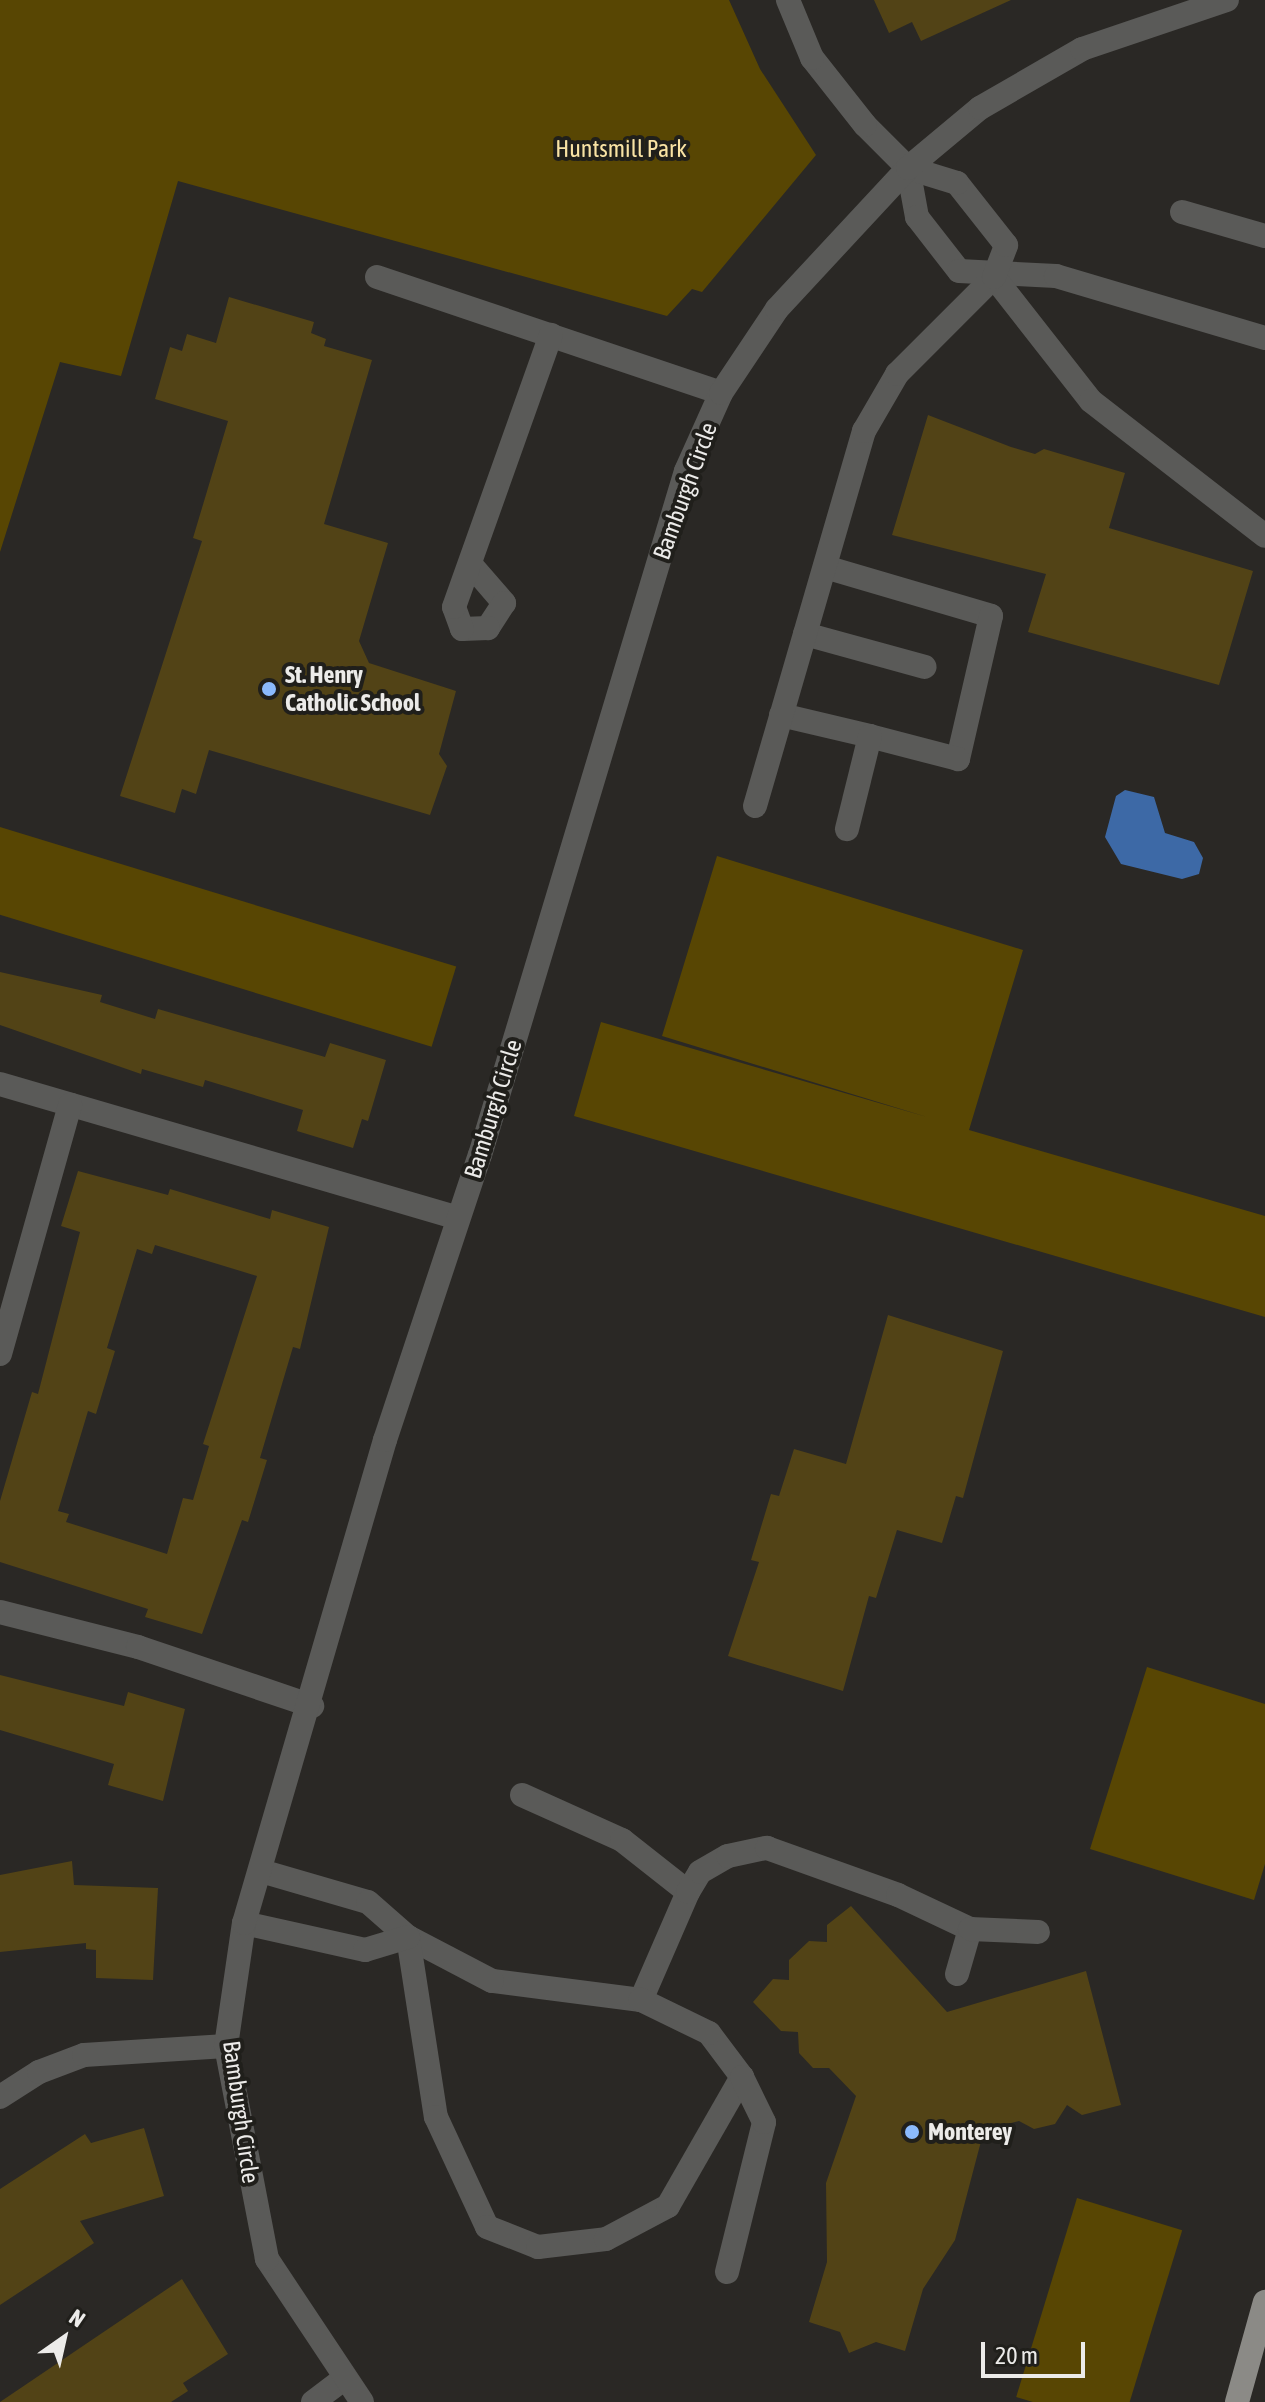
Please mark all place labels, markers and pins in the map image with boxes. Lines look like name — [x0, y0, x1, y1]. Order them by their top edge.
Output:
place label: St. Henry Catholic School — [285, 661, 420, 717]
marker: St. Henry Catholic School — [260, 680, 278, 698]
place label: Monterey — [928, 2118, 1012, 2146]
marker: Monterey — [903, 2123, 921, 2141]

